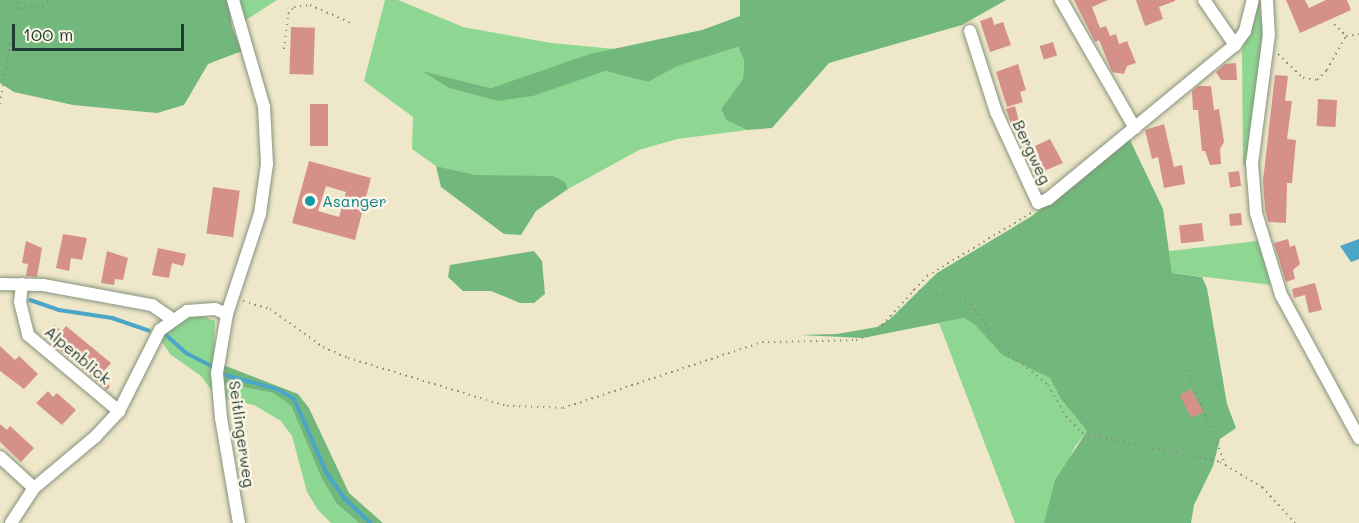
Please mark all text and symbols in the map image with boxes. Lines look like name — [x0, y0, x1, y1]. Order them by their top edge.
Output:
scale bar — [15, 12, 188, 50]
text: 100 m — [23, 22, 73, 46]
street label: Bergweg — [1009, 117, 1055, 187]
place label: Asanger — [322, 191, 387, 211]
marker: Asanger — [303, 194, 317, 208]
street label: Alpenblick — [41, 322, 115, 388]
street label: Seitlingerweg — [225, 379, 259, 489]

